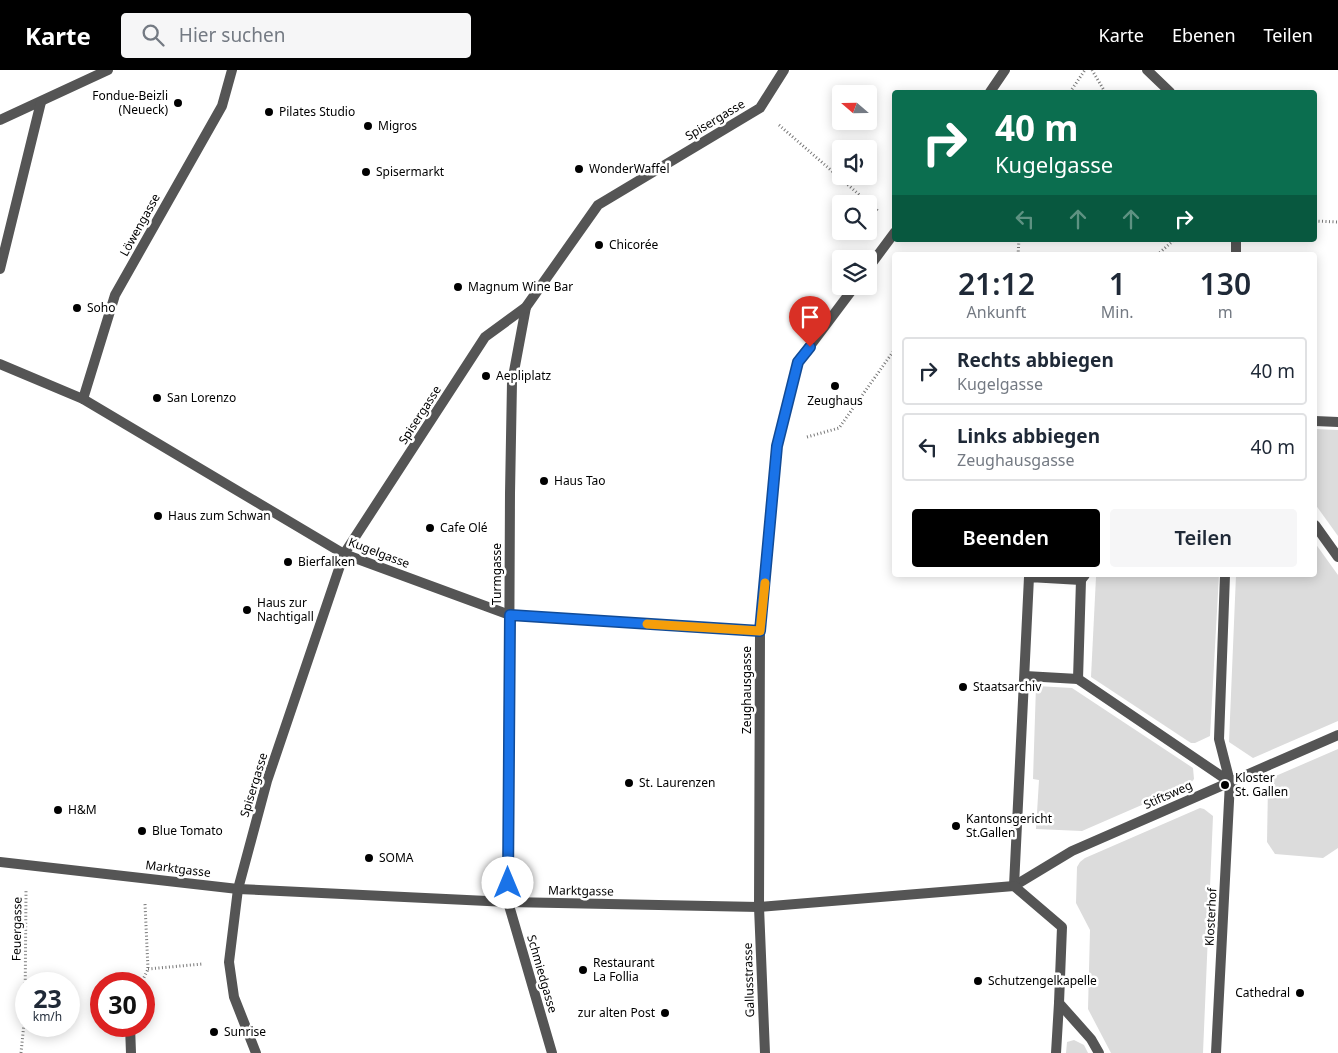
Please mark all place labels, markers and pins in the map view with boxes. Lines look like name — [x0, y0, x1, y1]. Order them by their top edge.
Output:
place label: Fondue-Beizli (Neueck) — [92, 87, 168, 118]
marker: Fondue-Beizli (Neueck) — [172, 97, 184, 109]
place label: Pilates Studio — [279, 103, 355, 120]
marker: Pilates Studio — [263, 106, 275, 118]
place label: Migros — [378, 117, 417, 134]
marker: Migros — [362, 120, 374, 132]
place label: WonderWaffel — [589, 160, 669, 177]
place label: Spisermarkt — [376, 163, 445, 180]
marker: WonderWaffel — [573, 163, 585, 175]
marker: Spisermarkt — [360, 166, 372, 178]
place label: Chicorée — [609, 236, 659, 253]
marker: Chicorée — [593, 239, 605, 251]
place label: Magnum Wine Bar — [468, 278, 573, 295]
marker: Magnum Wine Bar — [452, 281, 464, 293]
pin — [789, 296, 831, 347]
place label: Soho — [87, 299, 116, 316]
marker: Soho — [71, 302, 83, 314]
place label: Aepliplatz — [496, 367, 552, 384]
marker: Aepliplatz — [480, 370, 492, 382]
marker: Zeughaus — [829, 380, 841, 392]
place label: San Lorenzo — [167, 389, 236, 406]
marker: San Lorenzo — [151, 392, 163, 404]
place label: Zeughaus — [807, 392, 863, 409]
place label: Haus Tao — [554, 472, 606, 489]
marker: Haus Tao — [538, 475, 550, 487]
place label: Haus zum Schwan — [168, 507, 271, 524]
marker: Haus zum Schwan — [152, 510, 164, 522]
place label: Cafe Olé — [440, 519, 488, 536]
marker: Cafe Olé — [424, 522, 436, 534]
place label: Bierfalken — [298, 553, 355, 570]
marker: Bierfalken — [282, 556, 294, 568]
place label: Haus zur Nachtigall — [257, 594, 314, 625]
marker: Haus zur Nachtigall — [241, 604, 253, 616]
place label: Staatsarchiv — [973, 678, 1042, 695]
marker: Staatsarchiv — [957, 681, 969, 693]
place label: Kloster St. Gallen — [1235, 769, 1288, 800]
place label: St. Laurenzen — [639, 774, 715, 791]
marker: St. Laurenzen — [623, 777, 635, 789]
marker: Kloster St. Gallen — [1219, 779, 1231, 791]
place label: H&M — [68, 801, 97, 818]
marker: H&M — [52, 804, 64, 816]
place label: Kantonsgericht St.Gallen — [966, 810, 1053, 841]
marker: Kantonsgericht St.Gallen — [950, 820, 962, 832]
place label: Blue Tomato — [152, 822, 223, 839]
marker: Blue Tomato — [136, 825, 148, 837]
place label: SOMA — [379, 849, 414, 866]
marker: SOMA — [363, 852, 375, 864]
place label: Restaurant La Follia — [593, 954, 655, 985]
marker: Restaurant La Follia — [577, 964, 589, 976]
place label: Schutzengelkapelle — [988, 972, 1097, 989]
marker: Schutzengelkapelle — [972, 975, 984, 987]
place label: Cathedral — [1235, 984, 1290, 1001]
marker: Cathedral — [1294, 987, 1306, 999]
place label: zur alten Post — [578, 1004, 656, 1021]
marker: zur alten Post — [659, 1007, 671, 1019]
place label: Sunrise — [224, 1023, 266, 1040]
marker: Sunrise — [208, 1026, 220, 1038]

